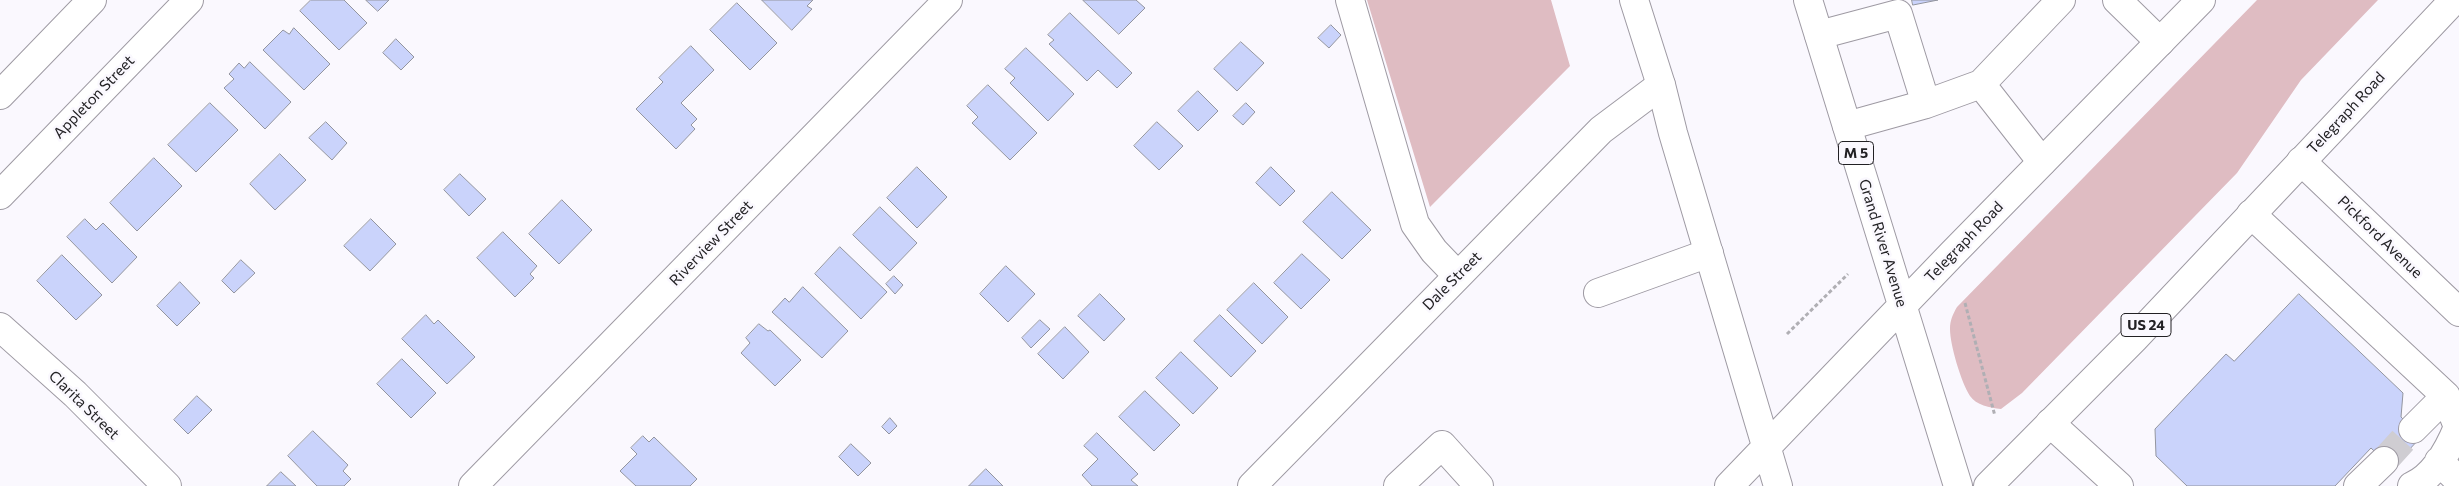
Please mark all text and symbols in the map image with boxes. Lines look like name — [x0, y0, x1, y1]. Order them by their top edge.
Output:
street label: Appleton Street — [50, 52, 138, 142]
street label: Telegraph Road — [2304, 68, 2388, 158]
road number: M 5 — [1838, 142, 1874, 164]
street label: Grand River Avenue — [1855, 177, 1911, 309]
street label: Pickford Avenue — [2334, 192, 2426, 282]
street label: Riverview Street — [666, 197, 756, 289]
street label: Telegraph Road — [1921, 198, 2007, 286]
street label: Dale Street — [1419, 248, 1485, 314]
road number: US 24 — [2121, 314, 2171, 336]
street label: Clarita Street — [45, 367, 123, 443]

